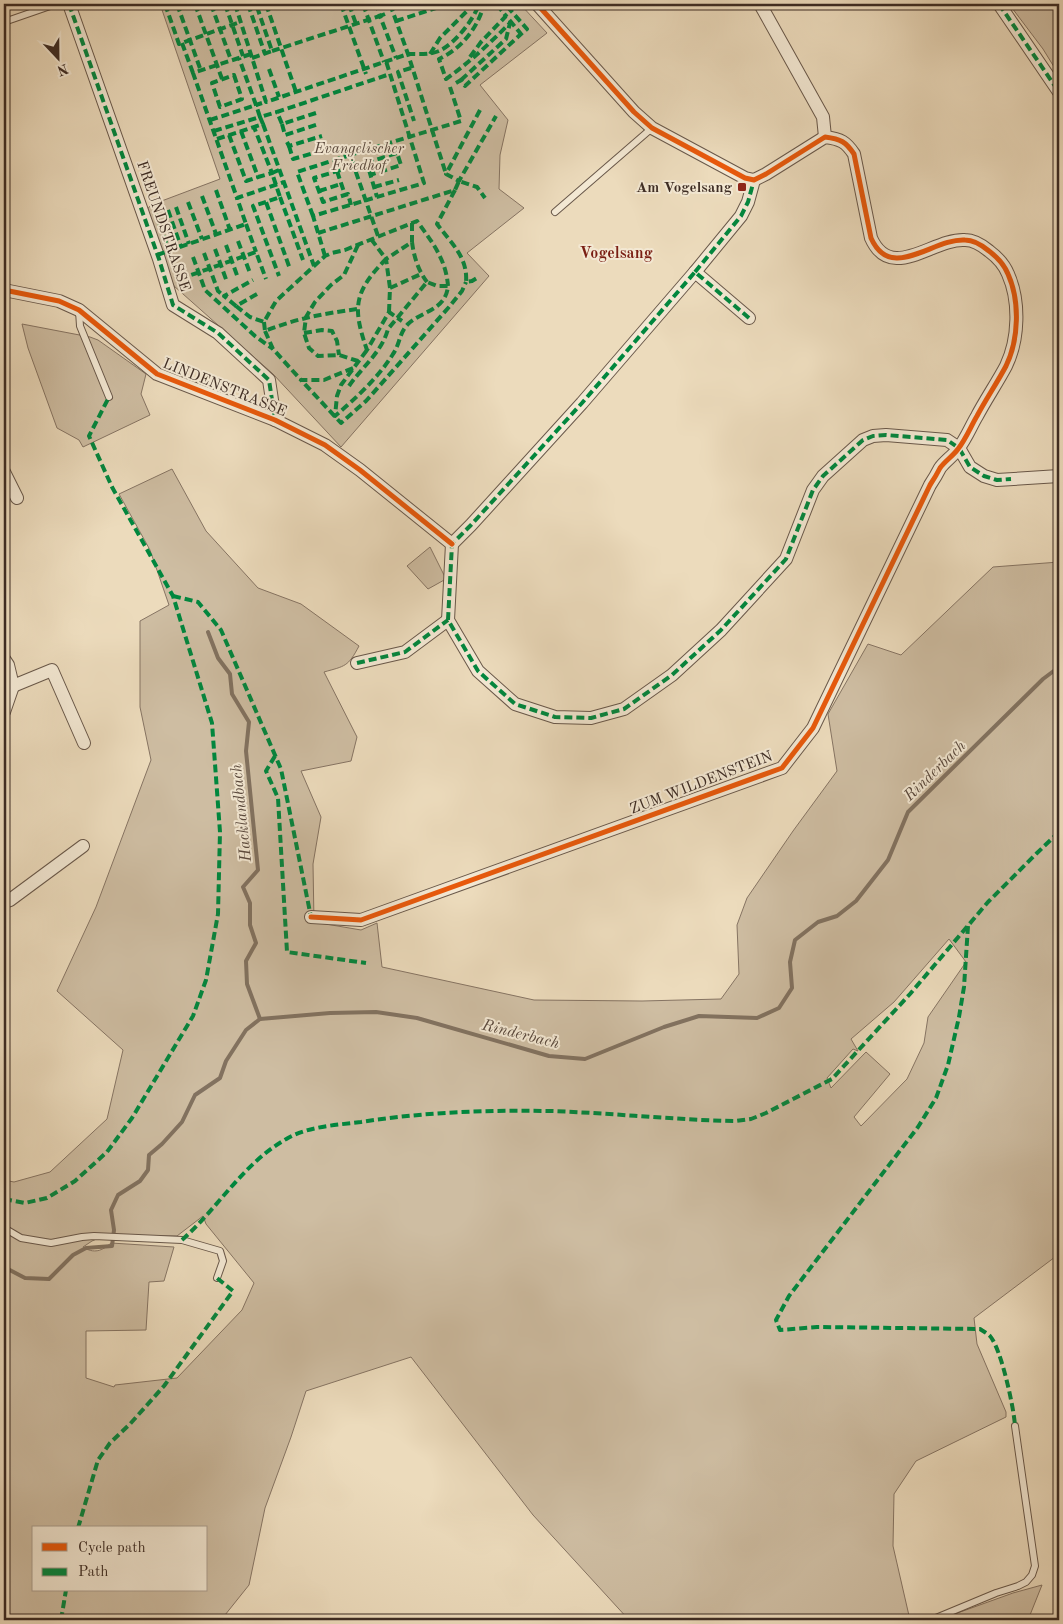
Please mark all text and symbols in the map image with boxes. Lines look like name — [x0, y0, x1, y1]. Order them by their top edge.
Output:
north arrow — [32, 32, 82, 82]
text: N — [55, 61, 70, 78]
park label: Evangelischer Friedhof — [313, 142, 404, 174]
street label: FREUNDSTRASSE — [133, 159, 192, 294]
place label: Am Vogelsang — [636, 181, 733, 196]
marker: Am Vogelsang — [736, 181, 748, 193]
district label: Vogelsang — [580, 246, 653, 262]
street label: LINDENSTRASSE — [160, 357, 289, 420]
water label: Rinderbach — [901, 738, 969, 805]
street label: ZUM WILDENSTEIN — [628, 749, 775, 818]
water label: Hacklandbach — [229, 763, 255, 863]
water label: Rinderbach — [479, 1017, 561, 1052]
legend — [32, 1526, 208, 1592]
text: Cycle path — [78, 1541, 146, 1556]
text: Path — [78, 1565, 108, 1580]

